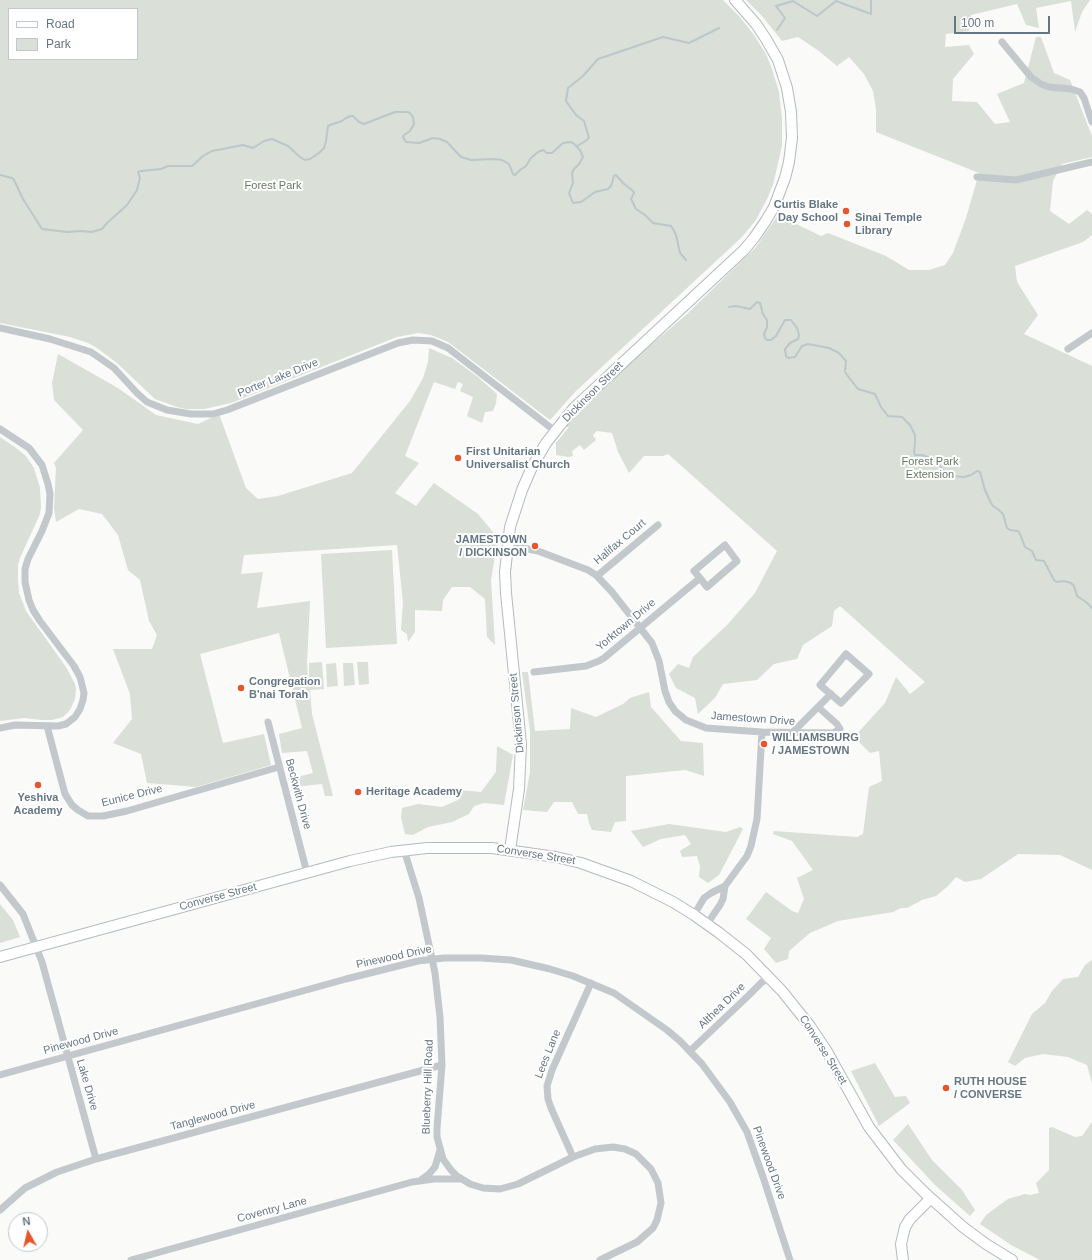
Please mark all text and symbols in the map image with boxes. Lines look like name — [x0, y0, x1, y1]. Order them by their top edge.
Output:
legend — [8, 8, 138, 60]
scale bar — [956, 8, 1052, 34]
text: 100 m — [961, 16, 994, 30]
text: Road — [46, 17, 75, 31]
text: Park — [46, 37, 71, 51]
park label: Forest Park — [245, 179, 301, 193]
place label: Curtis Blake Day School — [774, 198, 838, 224]
marker: Curtis Blake Day School — [841, 206, 851, 216]
place label: Sinai Temple Library — [855, 211, 922, 237]
marker: Sinai Temple Library — [842, 219, 852, 229]
street label: Porter Lake Drive — [236, 356, 320, 400]
street label: Dickinson Street — [560, 359, 626, 425]
place label: First Unitarian Universalist Church — [466, 445, 570, 471]
marker: First Unitarian Universalist Church — [453, 453, 463, 463]
park label: Forest Park Extension — [902, 455, 958, 481]
street label: Halifax Court — [591, 517, 649, 567]
place label: JAMESTOWN / DICKINSON — [456, 533, 527, 559]
marker: JAMESTOWN / DICKINSON — [530, 541, 540, 551]
street label: Yorktown Drive — [594, 596, 658, 654]
street label: Dickinson Street — [507, 673, 527, 753]
place label: Congregation B'nai Torah — [249, 675, 320, 701]
marker: Congregation B'nai Torah — [236, 683, 246, 693]
street label: Jamestown Drive — [710, 709, 796, 729]
place label: WILLIAMSBURG / JAMESTOWN — [772, 731, 859, 757]
marker: WILLIAMSBURG / JAMESTOWN — [759, 739, 769, 749]
street label: Beckwith Drive — [282, 757, 314, 831]
marker: Yeshiva Academy — [33, 780, 43, 790]
street label: Eunice Drive — [100, 782, 164, 810]
place label: Heritage Academy — [366, 785, 462, 799]
marker: Heritage Academy — [353, 787, 363, 797]
place label: Yeshiva Academy — [14, 791, 62, 817]
street label: Converse Street — [496, 842, 576, 868]
street label: Converse Street — [178, 880, 258, 914]
street label: Pinewood Drive — [355, 943, 433, 971]
street label: Althea Drive — [696, 980, 748, 1032]
street label: Converse Street — [796, 1013, 850, 1087]
street label: Pinewood Drive — [42, 1025, 120, 1057]
street label: Lees Lane — [532, 1028, 564, 1080]
street label: Blueberry Hill Road — [420, 1039, 436, 1135]
street label: Lake Drive — [73, 1058, 101, 1112]
place label: RUTH HOUSE / CONVERSE — [954, 1075, 1027, 1101]
marker: RUTH HOUSE / CONVERSE — [941, 1083, 951, 1093]
street label: Tanglewood Drive — [169, 1098, 257, 1134]
street label: Pinewood Drive — [750, 1125, 788, 1201]
street label: Coventry Lane — [236, 1194, 308, 1226]
north arrow — [8, 1212, 48, 1252]
text: N — [22, 1215, 31, 1228]

